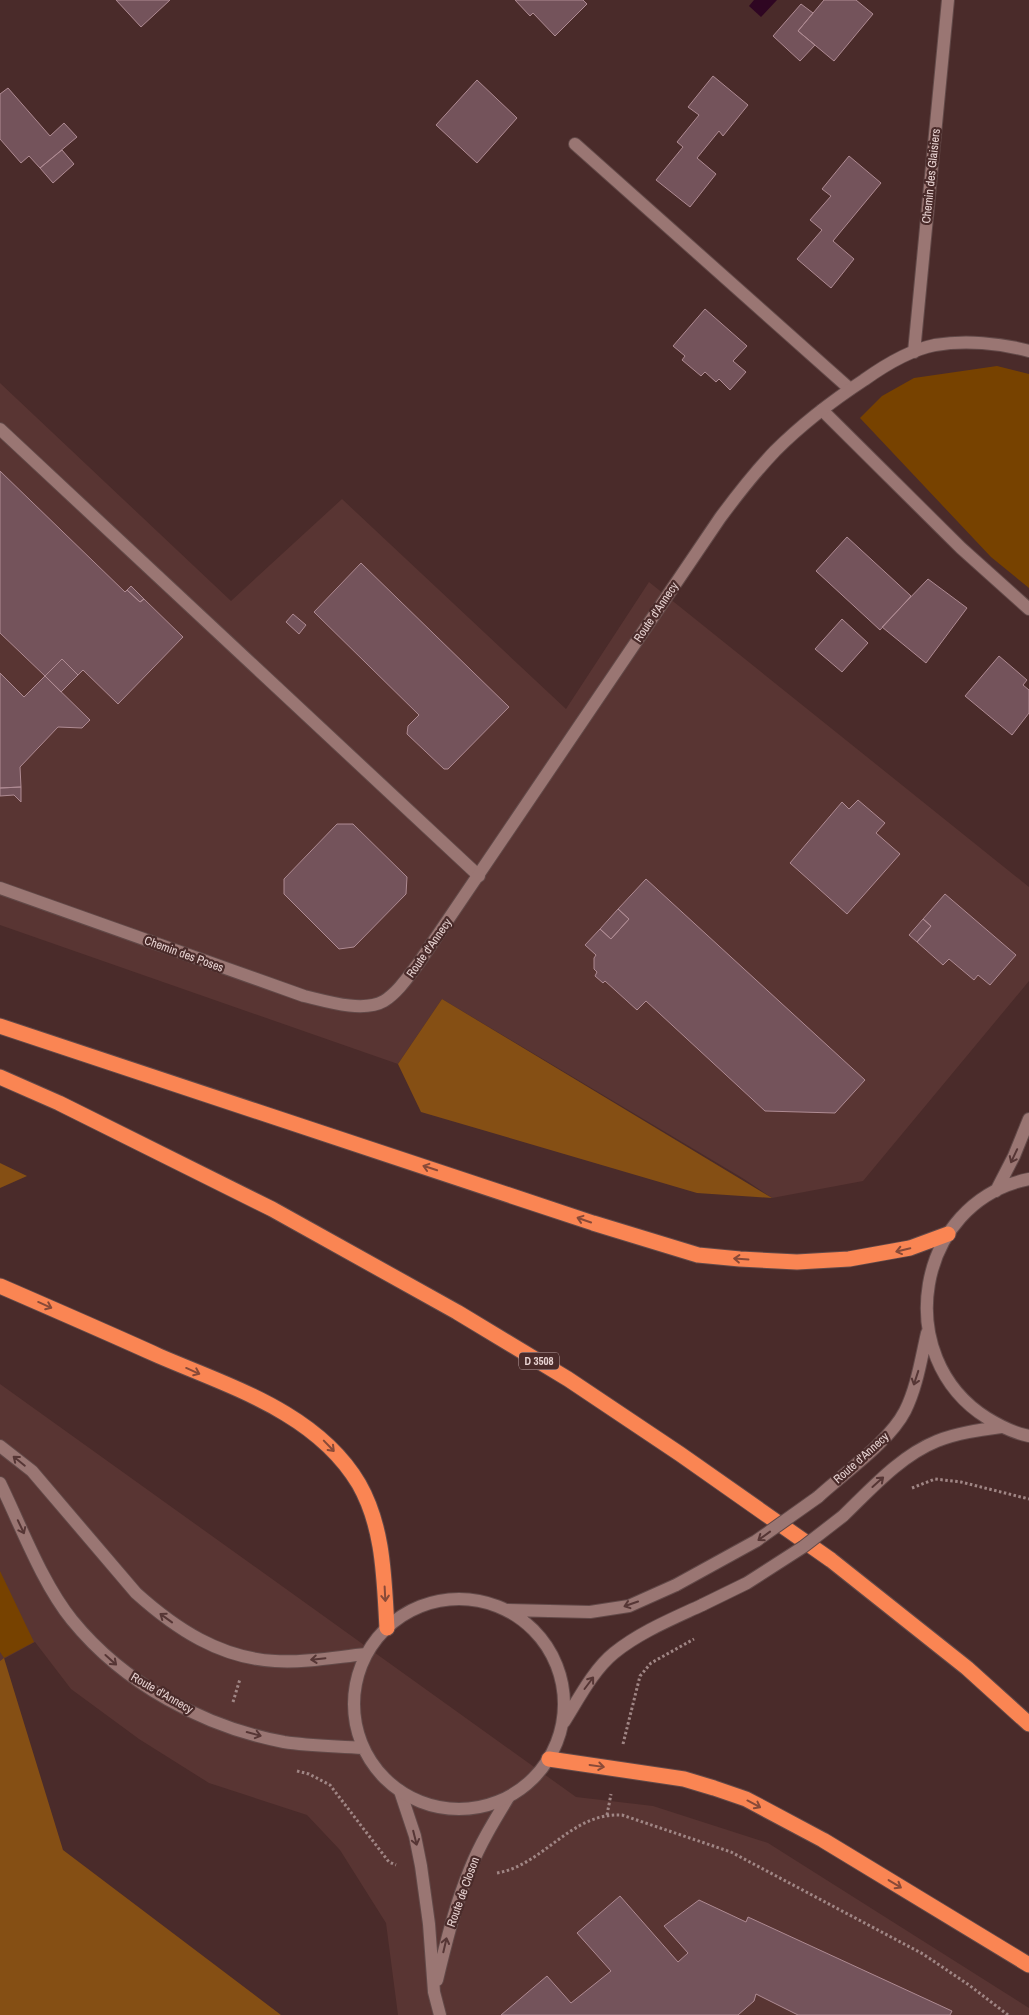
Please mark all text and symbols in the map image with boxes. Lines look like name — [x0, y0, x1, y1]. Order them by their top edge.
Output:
street label: Chemin des Glaisiers — [918, 128, 944, 224]
street label: Route d'Annecy — [630, 579, 682, 645]
street label: Route d'Annecy — [403, 915, 455, 981]
street label: Chemin des Poses — [142, 932, 226, 976]
one-way arrow — [1009, 1148, 1019, 1163]
one-way arrow — [423, 1163, 438, 1172]
one-way arrow — [576, 1215, 592, 1225]
one-way arrow — [895, 1246, 911, 1255]
one-way arrow — [733, 1254, 749, 1264]
one-way arrow — [37, 1301, 52, 1311]
road number: D 3508 — [519, 1352, 559, 1370]
one-way arrow — [185, 1366, 200, 1376]
one-way arrow — [911, 1370, 921, 1386]
street label: Route d'Annecy — [830, 1429, 892, 1487]
one-way arrow — [323, 1439, 335, 1452]
one-way arrow — [13, 1456, 26, 1467]
one-way arrow — [872, 1477, 885, 1488]
one-way arrow — [17, 1519, 26, 1534]
one-way arrow — [758, 1530, 771, 1541]
one-way arrow — [380, 1585, 389, 1601]
one-way arrow — [624, 1600, 639, 1609]
one-way arrow — [159, 1613, 173, 1623]
one-way arrow — [105, 1654, 118, 1666]
one-way arrow — [310, 1654, 326, 1664]
street label: Route d'Annecy — [128, 1669, 196, 1717]
one-way arrow — [584, 1676, 594, 1690]
one-way arrow — [246, 1730, 262, 1740]
one-way arrow — [589, 1761, 605, 1771]
one-way arrow — [746, 1800, 761, 1809]
one-way arrow — [410, 1829, 420, 1845]
street label: Route de Closon — [443, 1855, 483, 1929]
one-way arrow — [888, 1879, 902, 1889]
one-way arrow — [441, 1938, 450, 1954]

